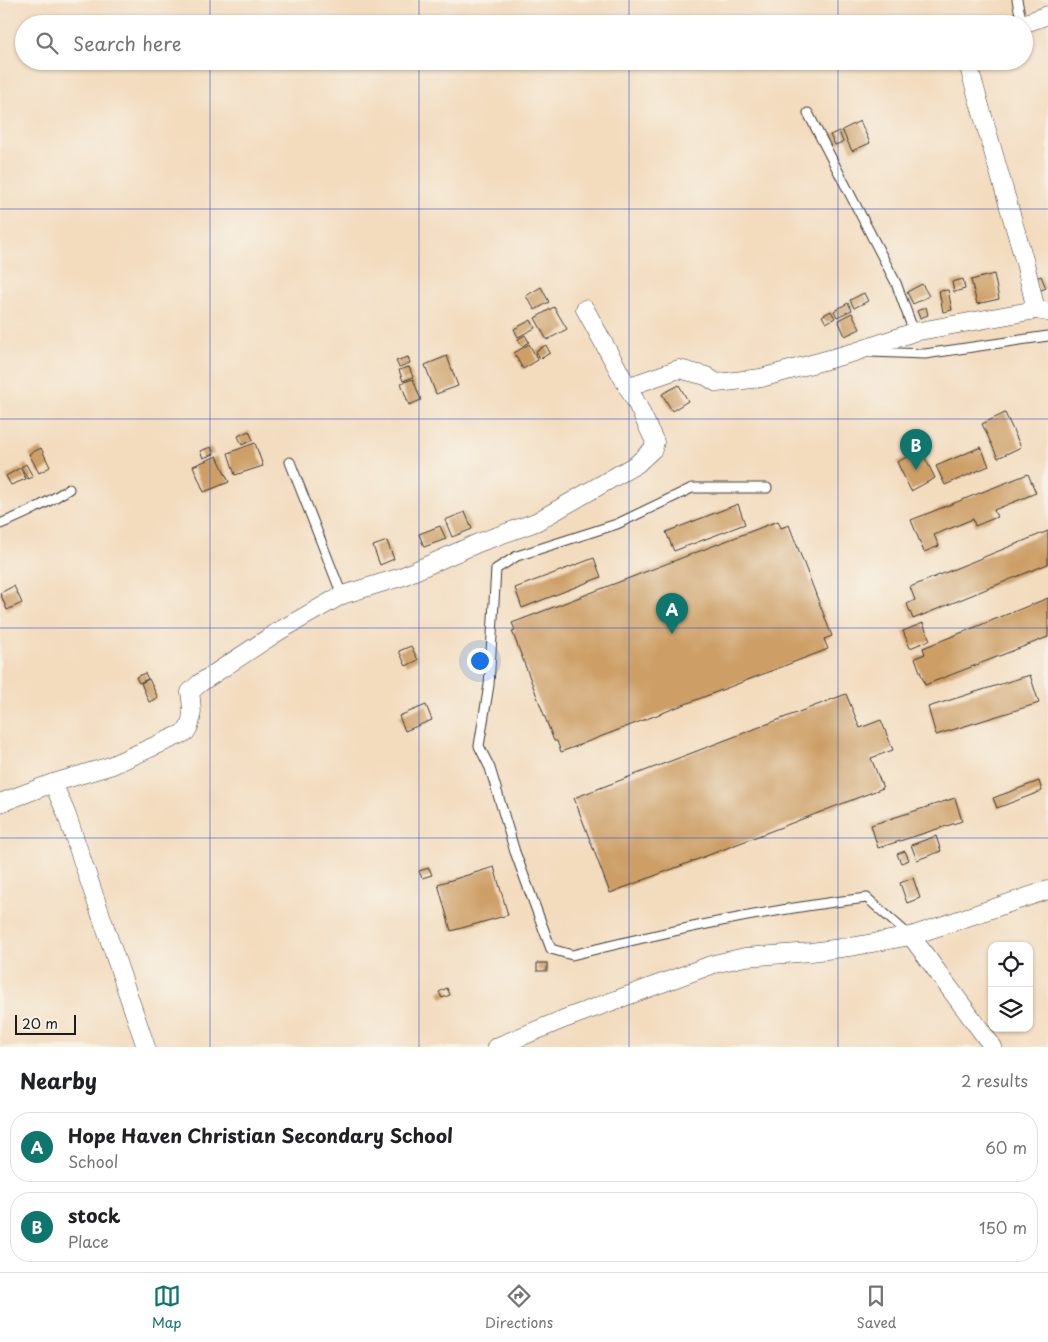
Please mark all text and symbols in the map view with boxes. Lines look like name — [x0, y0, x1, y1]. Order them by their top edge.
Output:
search box — [15, 15, 1033, 70]
icon: search — [33, 29, 61, 57]
text: Search here — [73, 29, 182, 57]
pin: B — [900, 429, 932, 470]
pin: A — [656, 593, 688, 634]
your location — [467, 648, 493, 674]
map controls — [988, 942, 1033, 1032]
button: locate — [988, 942, 1033, 987]
button: layers — [988, 987, 1033, 1032]
scale bar — [15, 1012, 76, 1035]
text: 20 m — [22, 1013, 58, 1034]
text: Nearby — [20, 1064, 97, 1096]
text: 2 results — [961, 1068, 1028, 1092]
text: Hope Haven Christian Secondary School — [68, 1121, 453, 1149]
text: A — [31, 1135, 43, 1159]
text: 60 m — [985, 1135, 1027, 1159]
text: School — [68, 1149, 118, 1173]
text: stock — [68, 1201, 120, 1229]
text: B — [32, 1215, 42, 1239]
text: 150 m — [979, 1215, 1027, 1239]
text: Place — [68, 1229, 109, 1253]
tab: Map — [152, 1282, 182, 1333]
tab: Directions — [485, 1282, 553, 1333]
tab: Saved — [857, 1282, 896, 1333]

